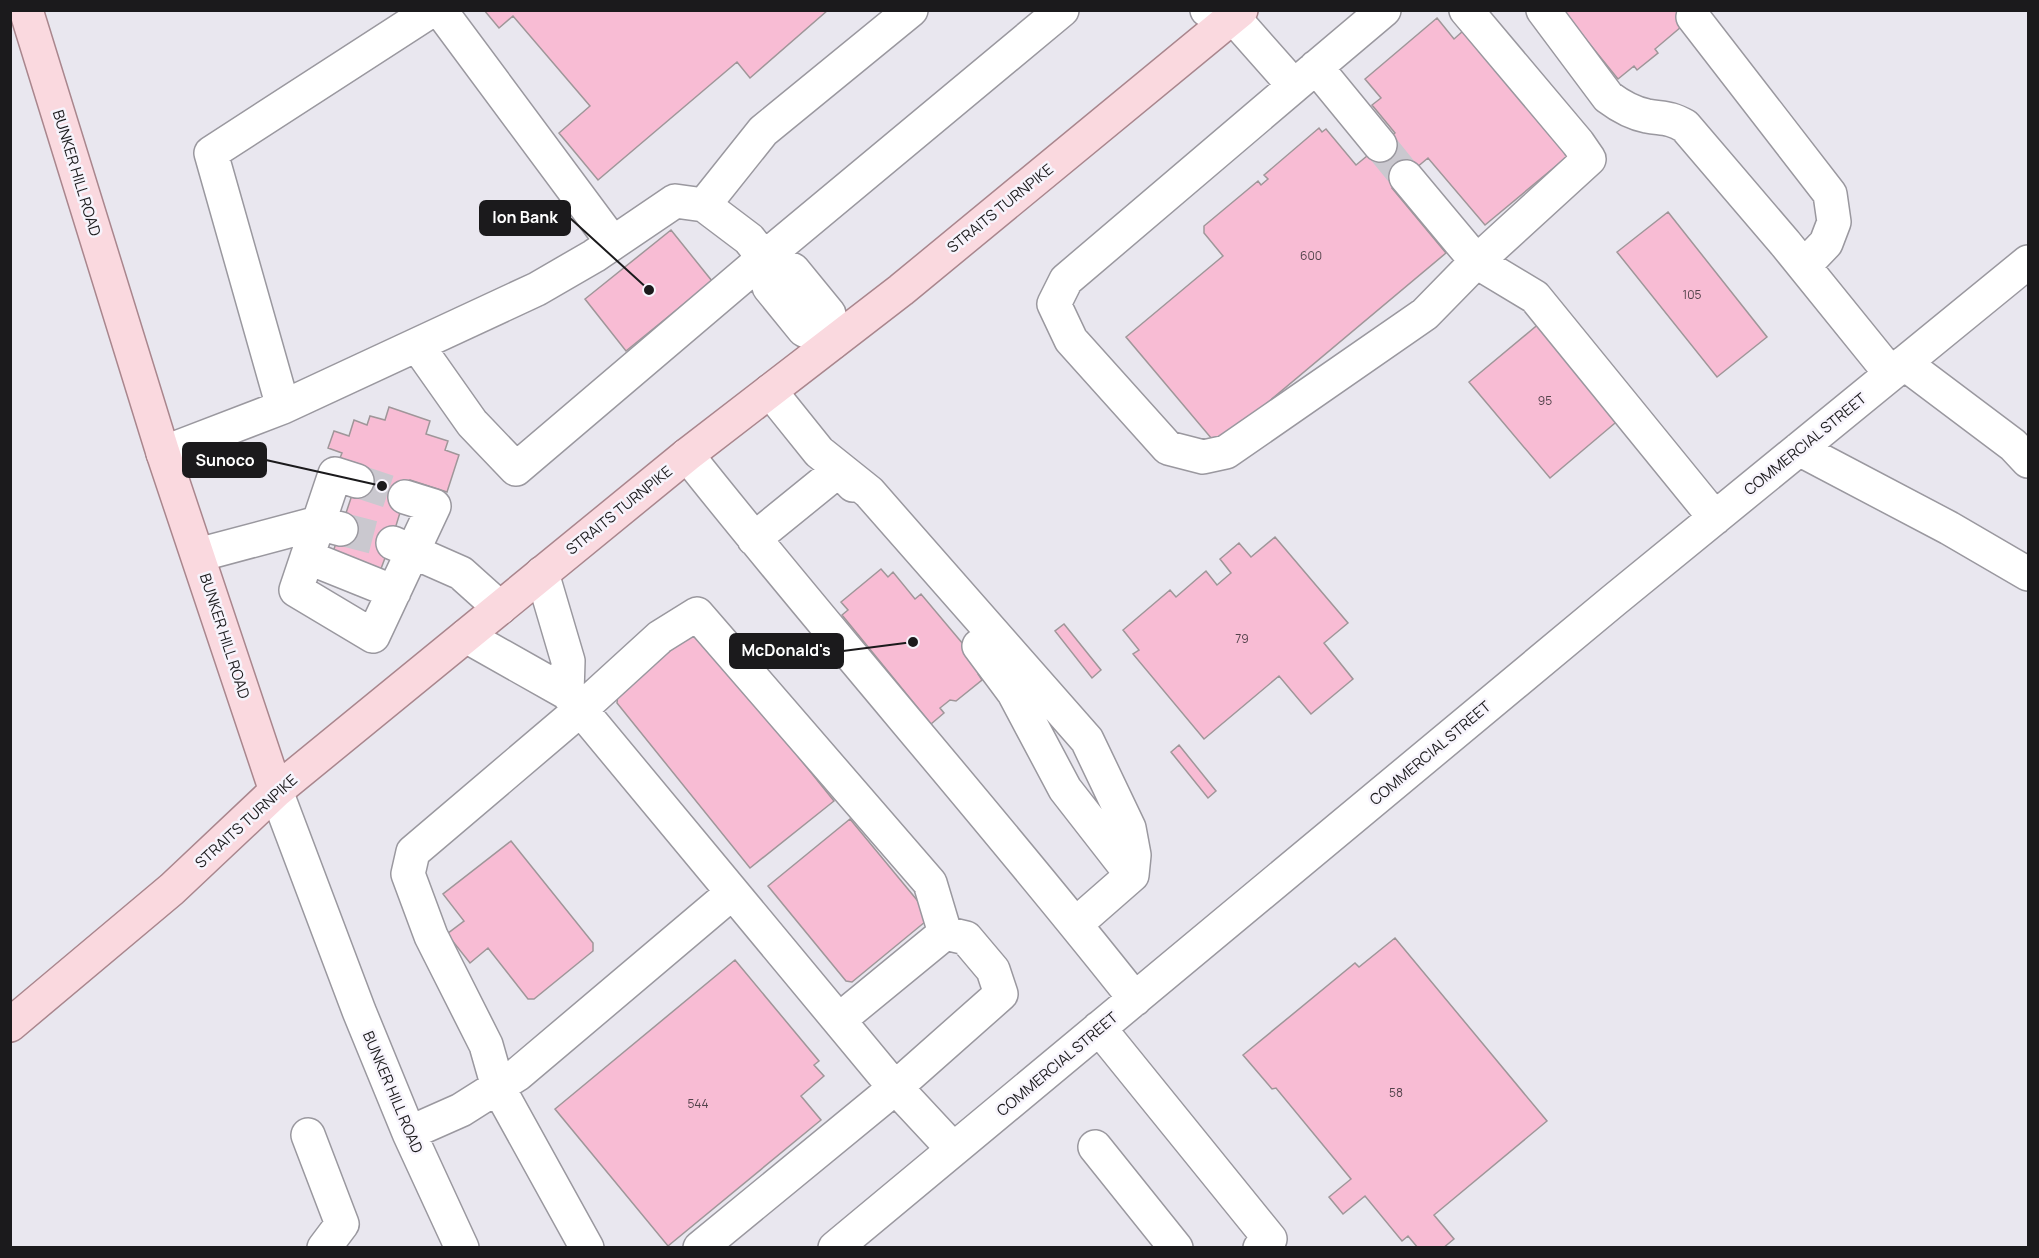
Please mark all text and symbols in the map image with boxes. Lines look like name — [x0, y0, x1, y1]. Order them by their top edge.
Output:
street label: BUNKER HILL ROAD — [48, 107, 106, 239]
street label: STRAITS TURNPIKE — [942, 159, 1058, 257]
callout: Ion Bank — [480, 201, 570, 235]
text: Ion Bank — [492, 206, 558, 228]
house number: 600 — [1300, 247, 1322, 264]
house number: 105 — [1683, 286, 1702, 303]
street label: COMMERCIAL STREET — [1739, 388, 1871, 500]
house number: 95 — [1538, 392, 1552, 409]
callout: Sunoco — [183, 443, 266, 477]
text: Sunoco — [195, 449, 255, 471]
street label: STRAITS TURNPIKE — [561, 461, 677, 559]
street label: BUNKER HILL ROAD — [195, 571, 255, 701]
house number: 79 — [1235, 630, 1249, 647]
callout: McDonald's — [730, 634, 843, 668]
text: McDonald's — [741, 639, 831, 661]
street label: COMMERCIAL STREET — [1365, 696, 1495, 810]
street label: STRAITS TURNPIKE — [190, 769, 302, 873]
street label: COMMERCIAL STREET — [992, 1007, 1122, 1121]
street label: BUNKER HILL ROAD — [358, 1028, 428, 1156]
house number: 58 — [1389, 1084, 1403, 1101]
house number: 544 — [687, 1095, 709, 1112]

